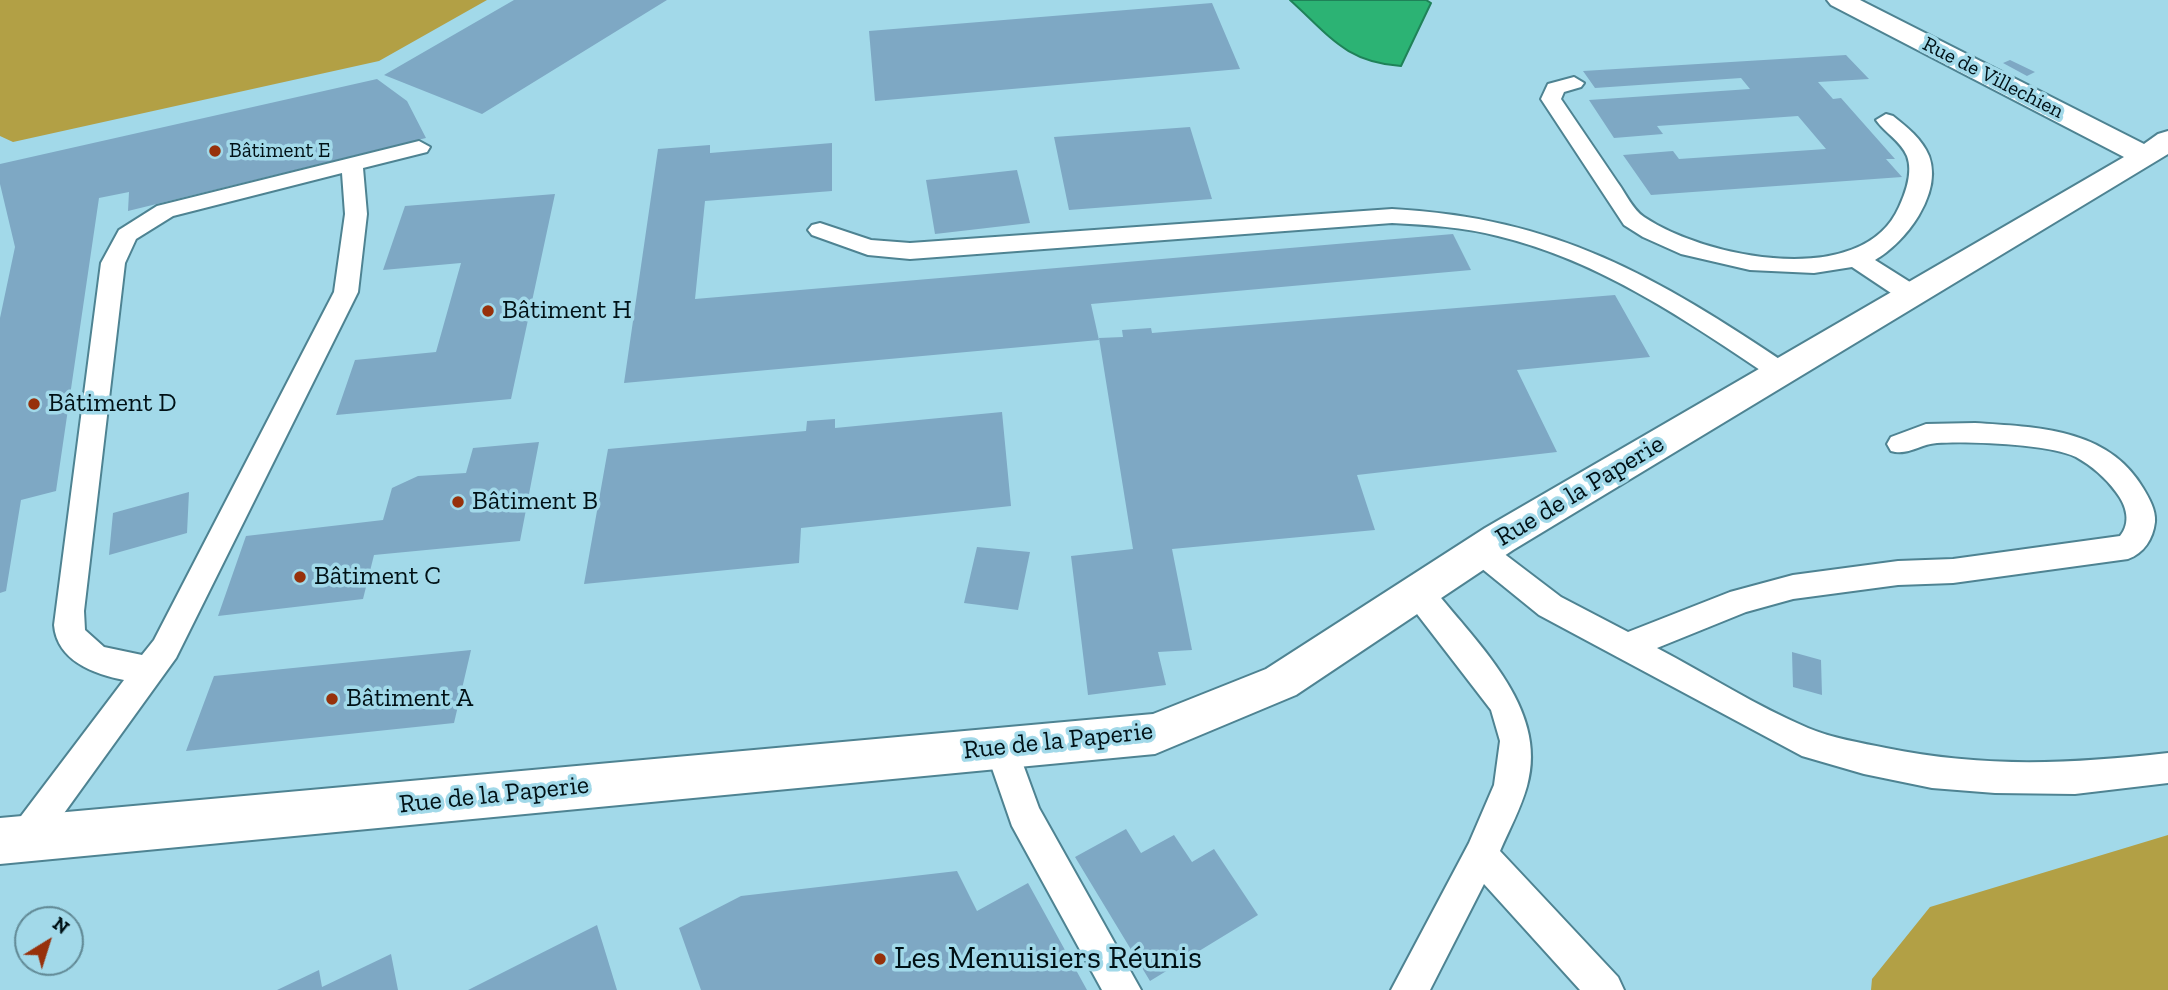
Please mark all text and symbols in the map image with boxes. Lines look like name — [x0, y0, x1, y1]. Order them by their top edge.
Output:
street label: Rue de Villechien — [1918, 32, 2068, 124]
place label: Bâtiment E — [229, 138, 330, 164]
marker: Bâtiment E — [207, 143, 223, 159]
place label: Bâtiment H — [502, 295, 632, 327]
marker: Bâtiment H — [480, 303, 496, 319]
place label: Bâtiment D — [48, 388, 177, 420]
marker: Bâtiment D — [26, 396, 42, 412]
street label: Rue de la Paperie — [1490, 428, 1670, 554]
place label: Bâtiment B — [472, 486, 598, 518]
marker: Bâtiment B — [450, 494, 466, 510]
place label: Bâtiment C — [314, 561, 441, 593]
marker: Bâtiment C — [292, 569, 308, 585]
place label: Bâtiment A — [346, 683, 473, 715]
marker: Bâtiment A — [324, 691, 340, 707]
street label: Rue de la Paperie — [961, 716, 1155, 766]
street label: Rue de la Paperie — [397, 770, 591, 820]
north arrow — [14, 906, 84, 976]
text: N — [48, 912, 74, 939]
place label: Les Menuisiers Réunis — [894, 940, 1202, 978]
marker: Les Menuisiers Réunis — [872, 951, 888, 967]

